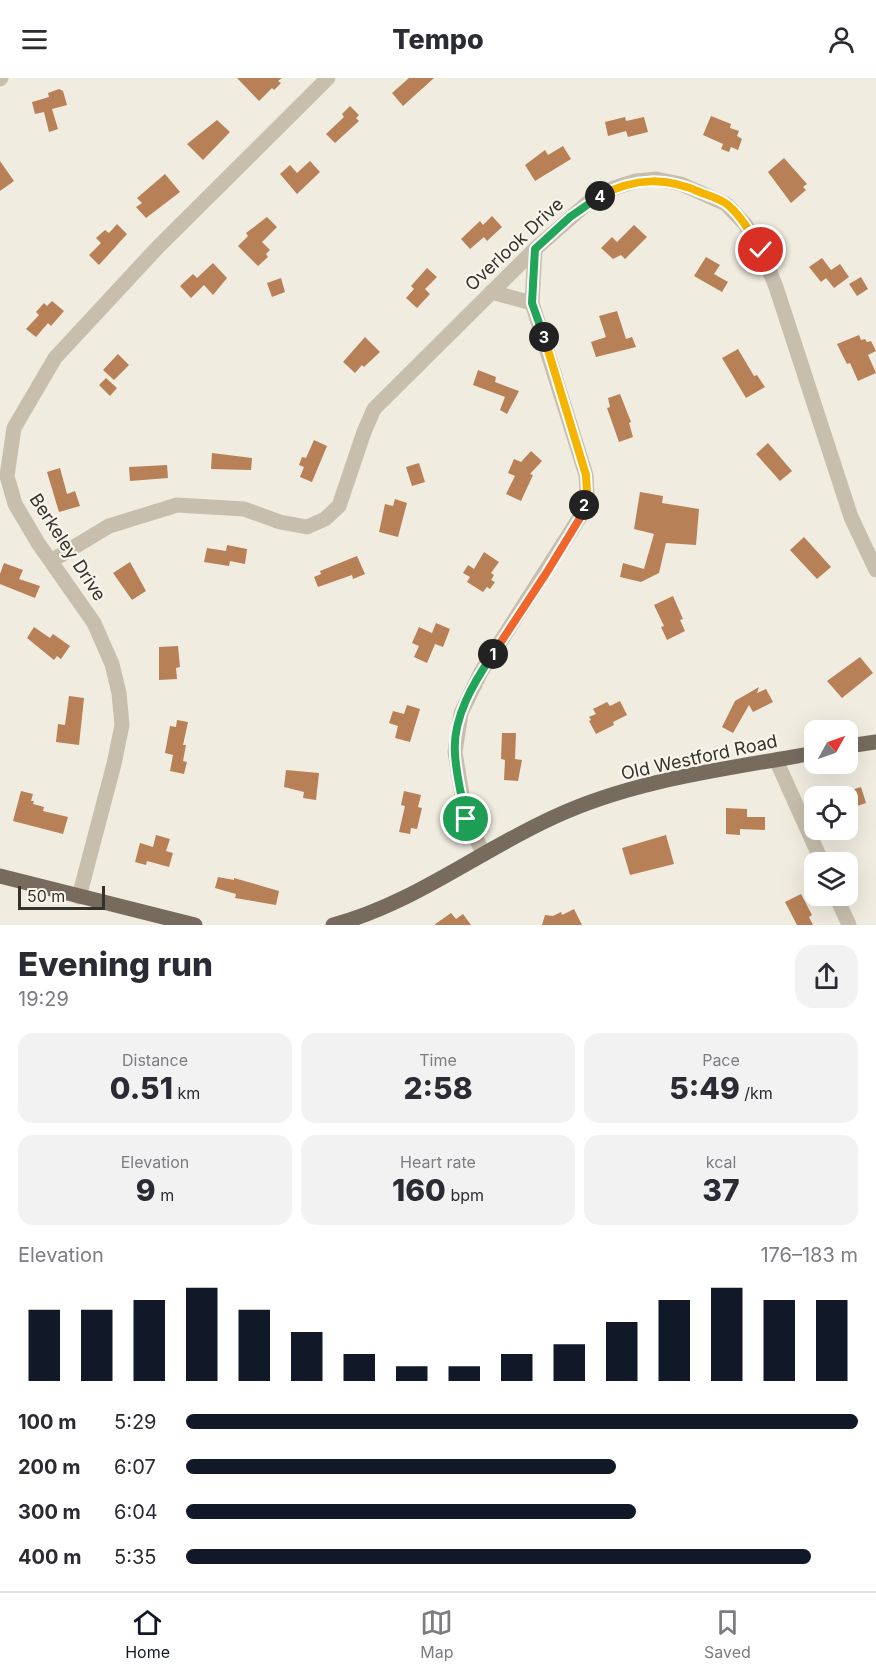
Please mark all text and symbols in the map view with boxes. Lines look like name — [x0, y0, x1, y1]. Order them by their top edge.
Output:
icon: menu — [18, 23, 51, 56]
text: Tempo — [392, 23, 484, 56]
icon: person — [825, 23, 858, 56]
pin: 4 — [585, 181, 615, 211]
text: 4 — [595, 186, 605, 206]
street label: Overlook Drive — [461, 193, 567, 295]
pin — [735, 224, 786, 275]
icon: check — [744, 233, 777, 266]
pin: 3 — [529, 322, 559, 352]
text: 3 — [539, 327, 549, 347]
street label: Berkeley Drive — [26, 489, 110, 605]
pin: 2 — [569, 490, 599, 520]
text: 2 — [579, 495, 589, 515]
pin: 1 — [478, 639, 508, 669]
text: 1 — [490, 644, 496, 664]
north arrow — [804, 720, 858, 774]
map controls — [804, 720, 858, 906]
street label: Old Westford Road — [619, 730, 779, 784]
button: locate — [804, 786, 858, 840]
pin — [440, 793, 491, 844]
icon: arrive — [449, 802, 482, 835]
button: layers — [804, 852, 858, 906]
scale bar — [18, 883, 105, 911]
text: 50 m — [27, 886, 65, 906]
text: Evening run — [18, 944, 213, 984]
button: share — [795, 945, 858, 1008]
text: 19:29 — [18, 987, 69, 1011]
text: Distance — [122, 1050, 188, 1070]
text: Time — [419, 1050, 457, 1070]
text: Pace — [702, 1050, 740, 1070]
text: 0.51 — [110, 1070, 173, 1106]
text: 2:58 — [403, 1070, 473, 1106]
text: 5:49 — [669, 1070, 740, 1106]
text: km — [173, 1083, 200, 1103]
text: /km — [740, 1083, 773, 1103]
text: Elevation — [121, 1152, 189, 1172]
text: Heart rate — [400, 1152, 476, 1172]
text: kcal — [706, 1152, 736, 1172]
text: 9 — [136, 1172, 156, 1208]
text: 160 — [392, 1172, 446, 1208]
text: 37 — [702, 1172, 740, 1208]
text: m — [156, 1185, 174, 1205]
text: bpm — [446, 1185, 484, 1205]
text: Elevation — [18, 1243, 104, 1267]
text: 176–183 m — [760, 1243, 858, 1267]
text: 100 m — [18, 1410, 77, 1434]
text: 5:29 — [114, 1410, 157, 1434]
text: 200 m — [18, 1455, 81, 1479]
text: 6:07 — [114, 1455, 156, 1479]
text: 300 m — [18, 1500, 81, 1524]
text: 6:04 — [114, 1500, 158, 1524]
text: 400 m — [18, 1545, 82, 1569]
text: 5:35 — [114, 1545, 156, 1569]
tab: Home — [125, 1606, 170, 1662]
tab: Map — [420, 1606, 454, 1662]
tab: Saved — [704, 1606, 751, 1662]

